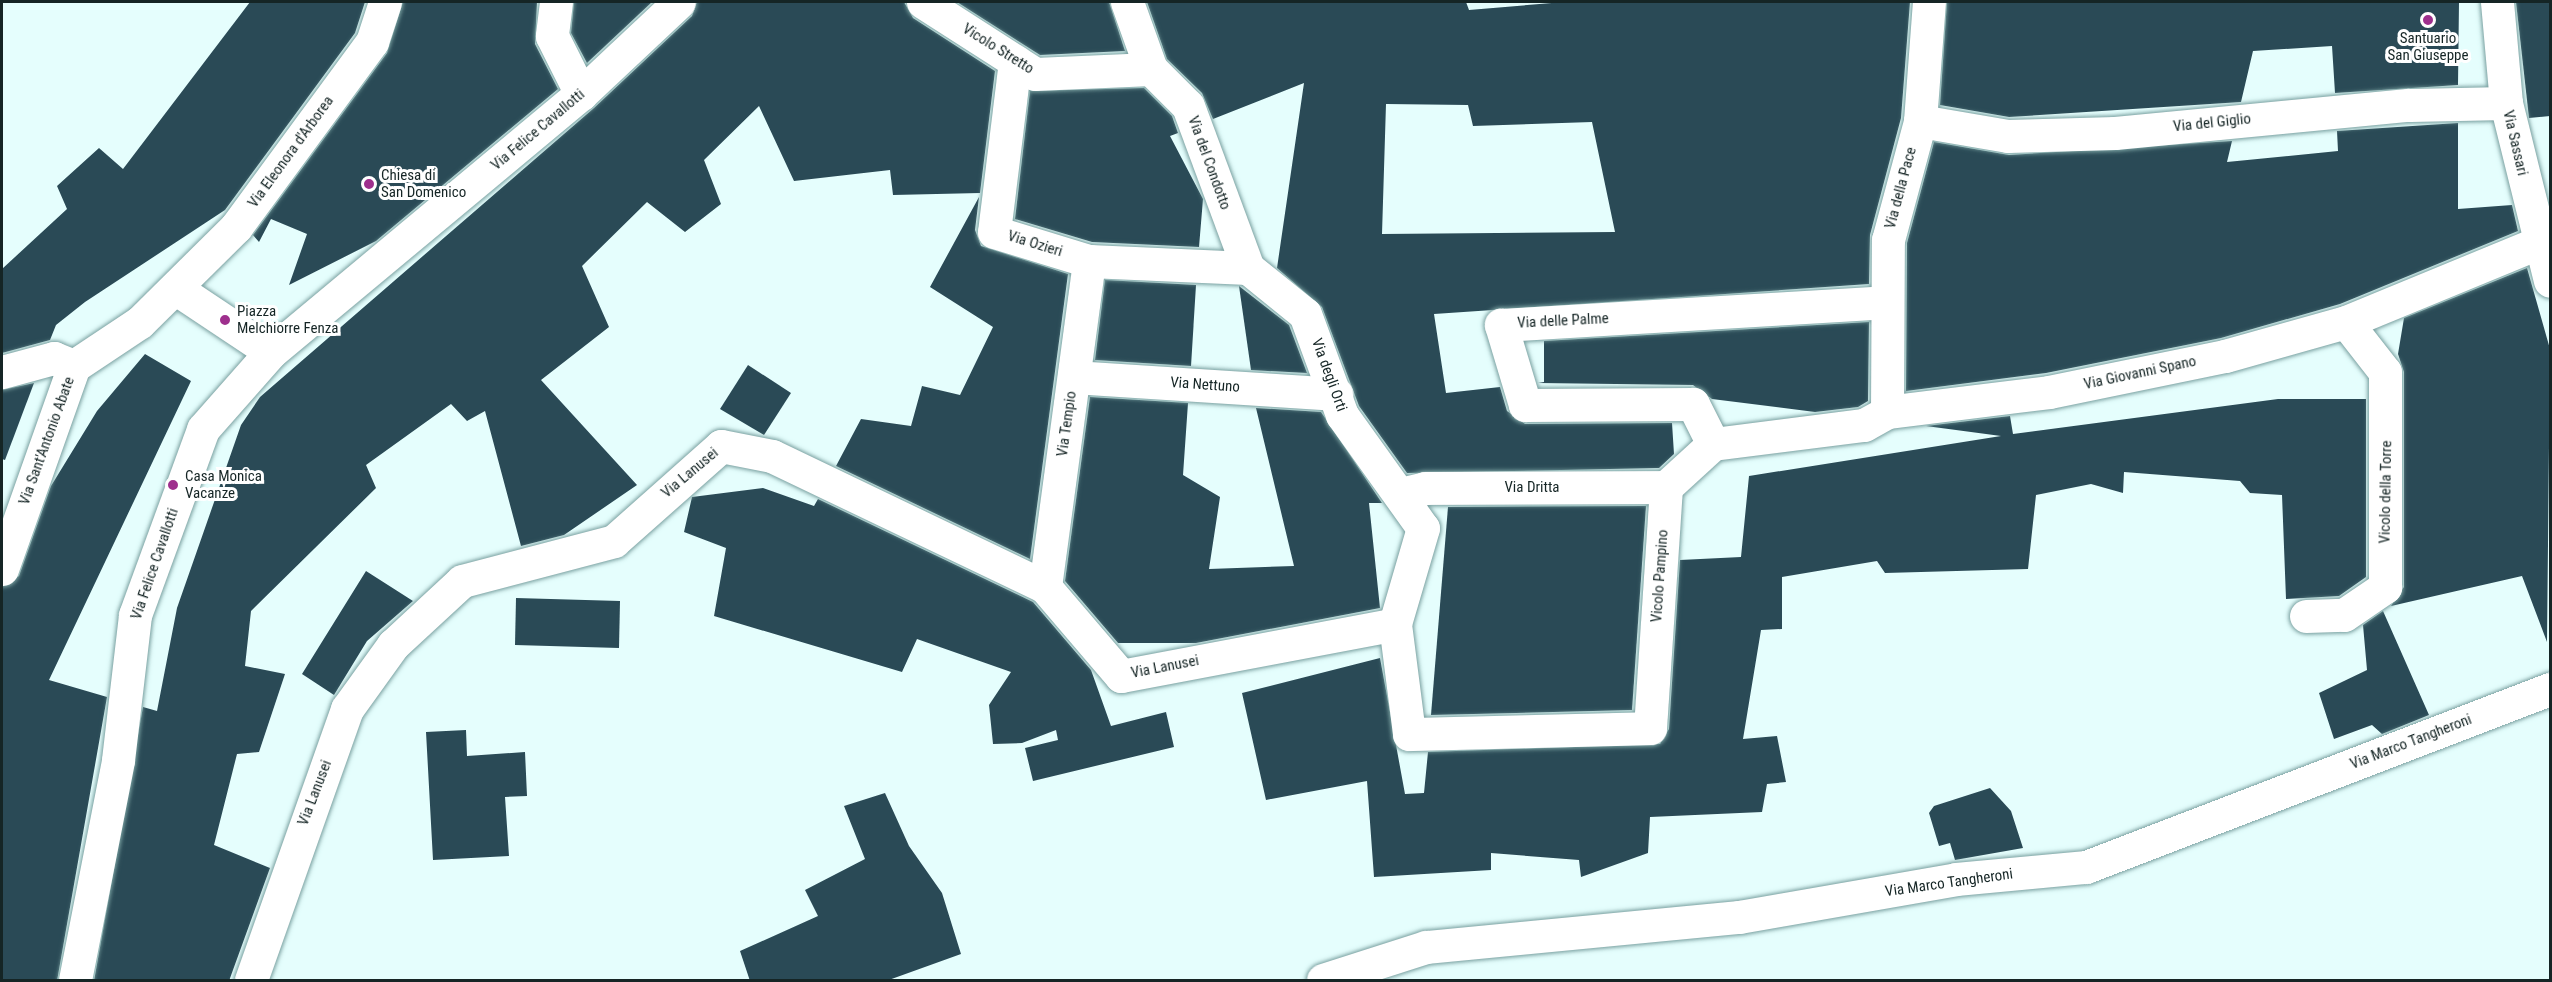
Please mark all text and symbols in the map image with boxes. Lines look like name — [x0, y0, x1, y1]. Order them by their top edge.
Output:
marker: Santuario San Giuseppe — [2421, 13, 2435, 27]
street label: Vicolo Stretto — [959, 20, 1037, 78]
place label: Santuario San Giuseppe — [2388, 29, 2468, 64]
street label: Via Felice Cavallotti — [488, 86, 588, 174]
street label: Via Eleonora d'Arborea — [244, 93, 338, 211]
street label: Via Sassari — [2499, 109, 2531, 177]
street label: Via del Giglio — [2172, 110, 2252, 136]
street label: Via del Condotto — [1184, 114, 1234, 212]
street label: Via della Pace — [1881, 145, 1921, 231]
place label: Chiesa di San Domenico — [381, 166, 466, 201]
marker: Chiesa di San Domenico — [362, 177, 376, 191]
street label: Via Ozieri — [1005, 227, 1065, 261]
place label: Piazza Melchiorre Fenza — [237, 302, 339, 337]
street label: Via delle Palme — [1517, 310, 1609, 332]
marker: Piazza Melchiorre Fenza — [218, 313, 232, 327]
street label: Via degli Orti — [1307, 336, 1351, 414]
street label: Via Giovanni Spano — [2082, 352, 2198, 394]
street label: Via Sant'Antonio Abate — [15, 374, 79, 508]
street label: Via Nettuno — [1170, 374, 1240, 396]
street label: Via Tempio — [1053, 390, 1081, 458]
street label: Vicolo della Torre — [2376, 440, 2396, 544]
street label: Via Lanusei — [658, 444, 722, 502]
place label: Casa Monica Vacanze — [185, 467, 262, 502]
marker: Casa Monica Vacanze — [166, 478, 180, 492]
street label: Via Dritta — [1504, 479, 1560, 497]
street label: Via Felice Cavallotti — [127, 506, 183, 622]
street label: Vicolo Pampino — [1648, 529, 1672, 623]
street label: Via Lanusei — [1130, 652, 1200, 682]
street label: Via Marco Tangheroni — [2348, 710, 2474, 774]
street label: Via Lanusei — [294, 758, 336, 828]
street label: Via Marco Tangheroni — [1884, 865, 2014, 901]

